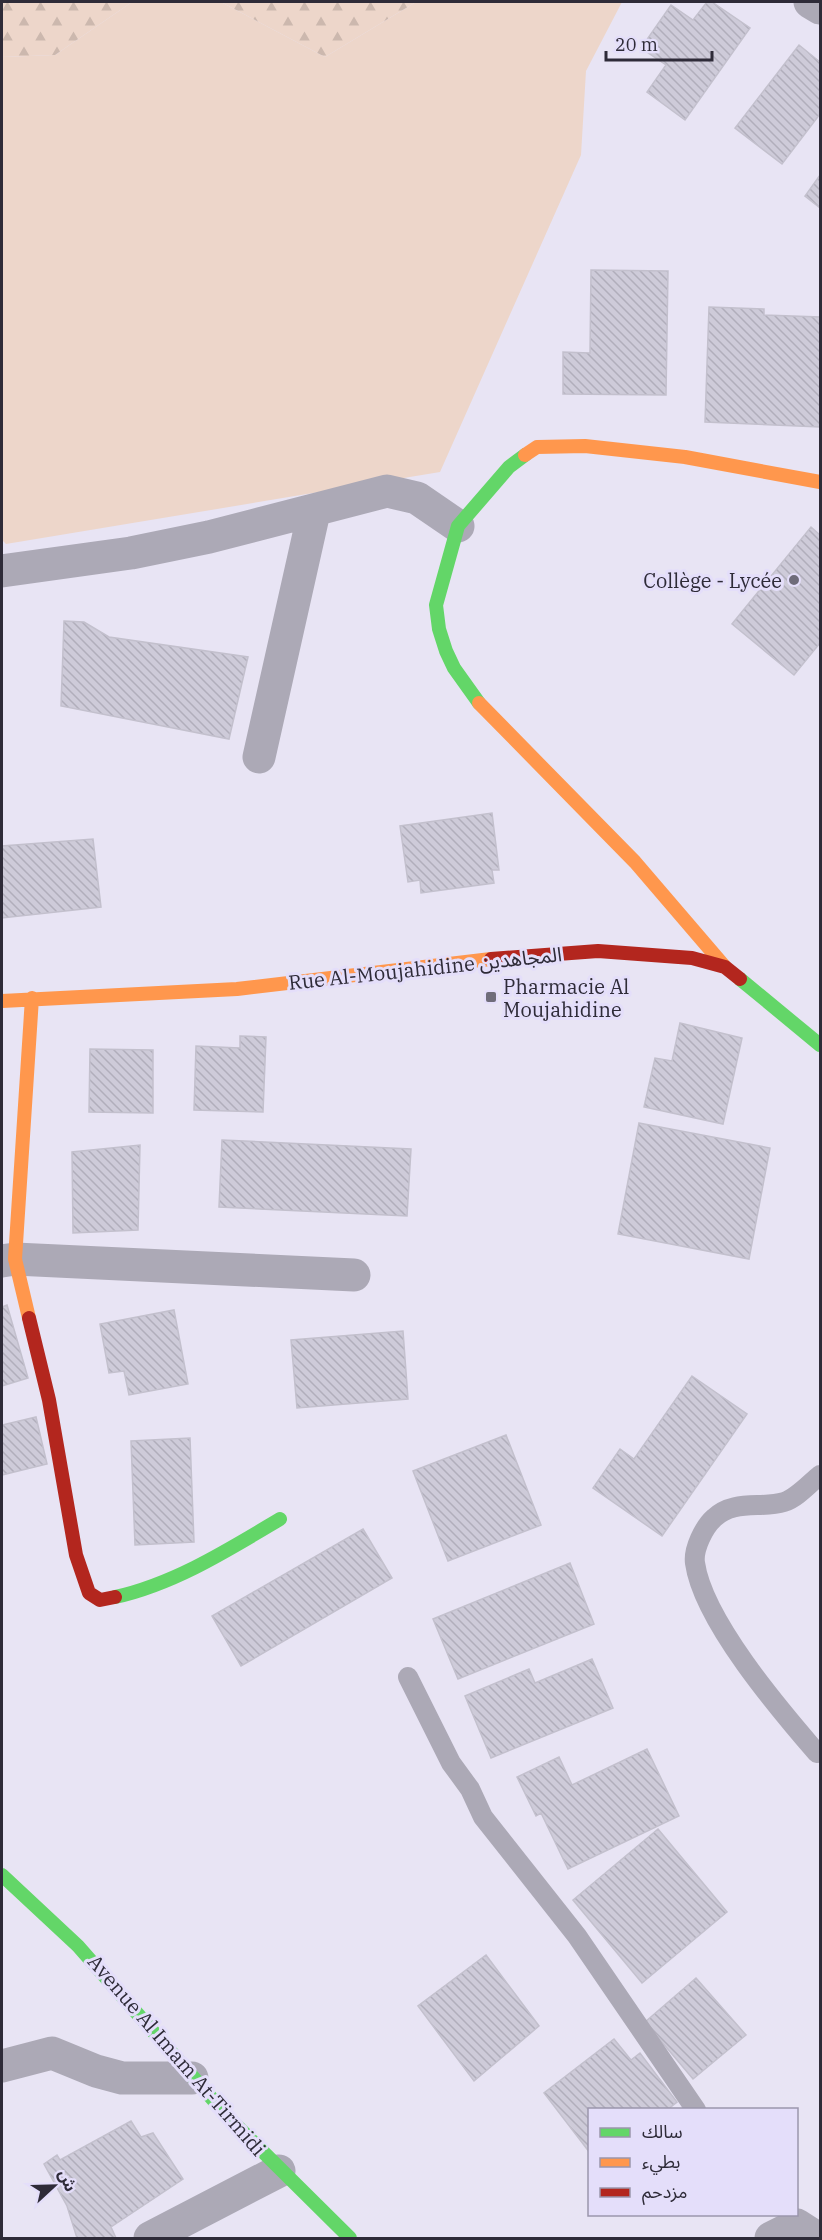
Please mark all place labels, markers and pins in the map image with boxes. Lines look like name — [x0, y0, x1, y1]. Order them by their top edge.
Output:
place label: Collège - Lycée — [643, 567, 782, 594]
marker: Collège - Lycée — [787, 573, 801, 587]
place label: Pharmacie Al Moujahidine — [503, 973, 629, 1023]
marker: Pharmacie Al Moujahidine — [484, 990, 498, 1004]

